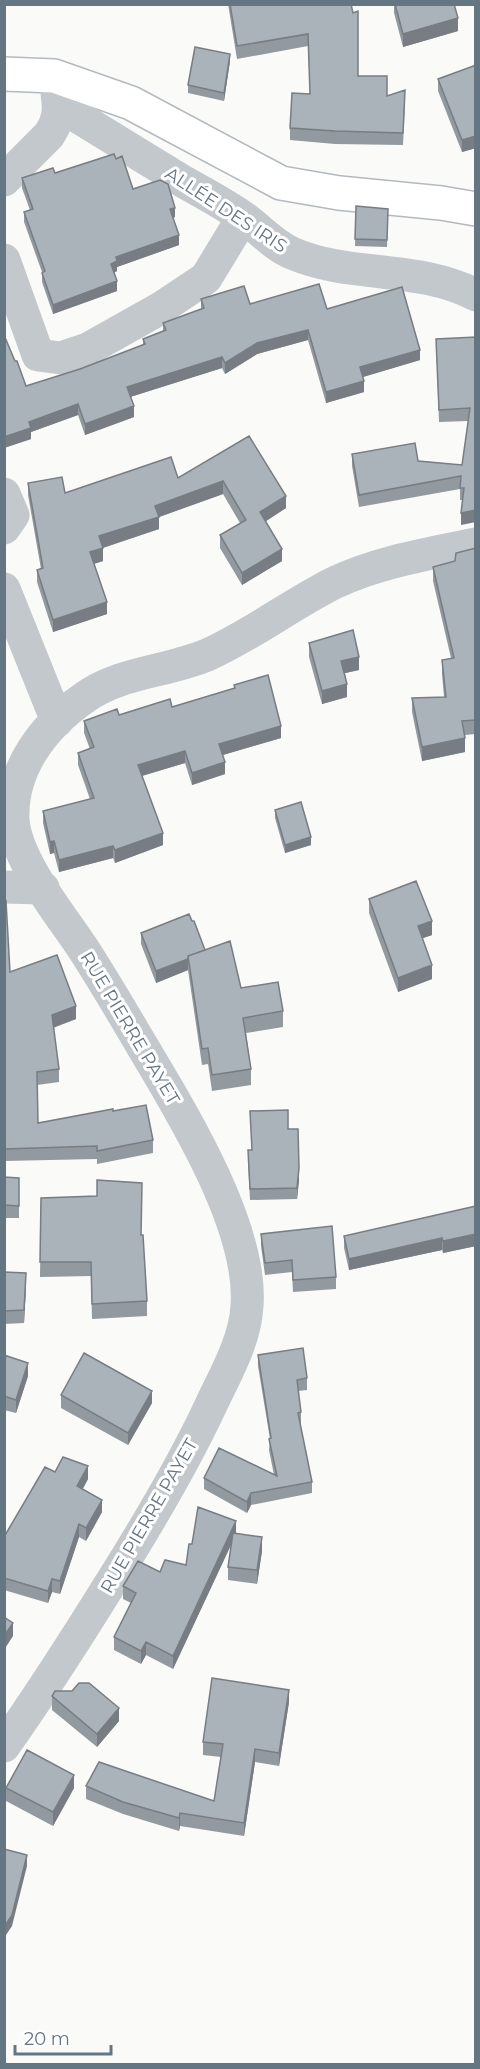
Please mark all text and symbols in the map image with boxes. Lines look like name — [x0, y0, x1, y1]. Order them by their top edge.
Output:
street label: ALLÉE DES IRIS — [161, 162, 291, 258]
street label: RUE PIERRE PAYET — [76, 947, 185, 1109]
street label: RUE PIERRE PAYET — [96, 1434, 203, 1597]
scale bar — [15, 2018, 111, 2056]
text: 20 m — [24, 2028, 70, 2050]

